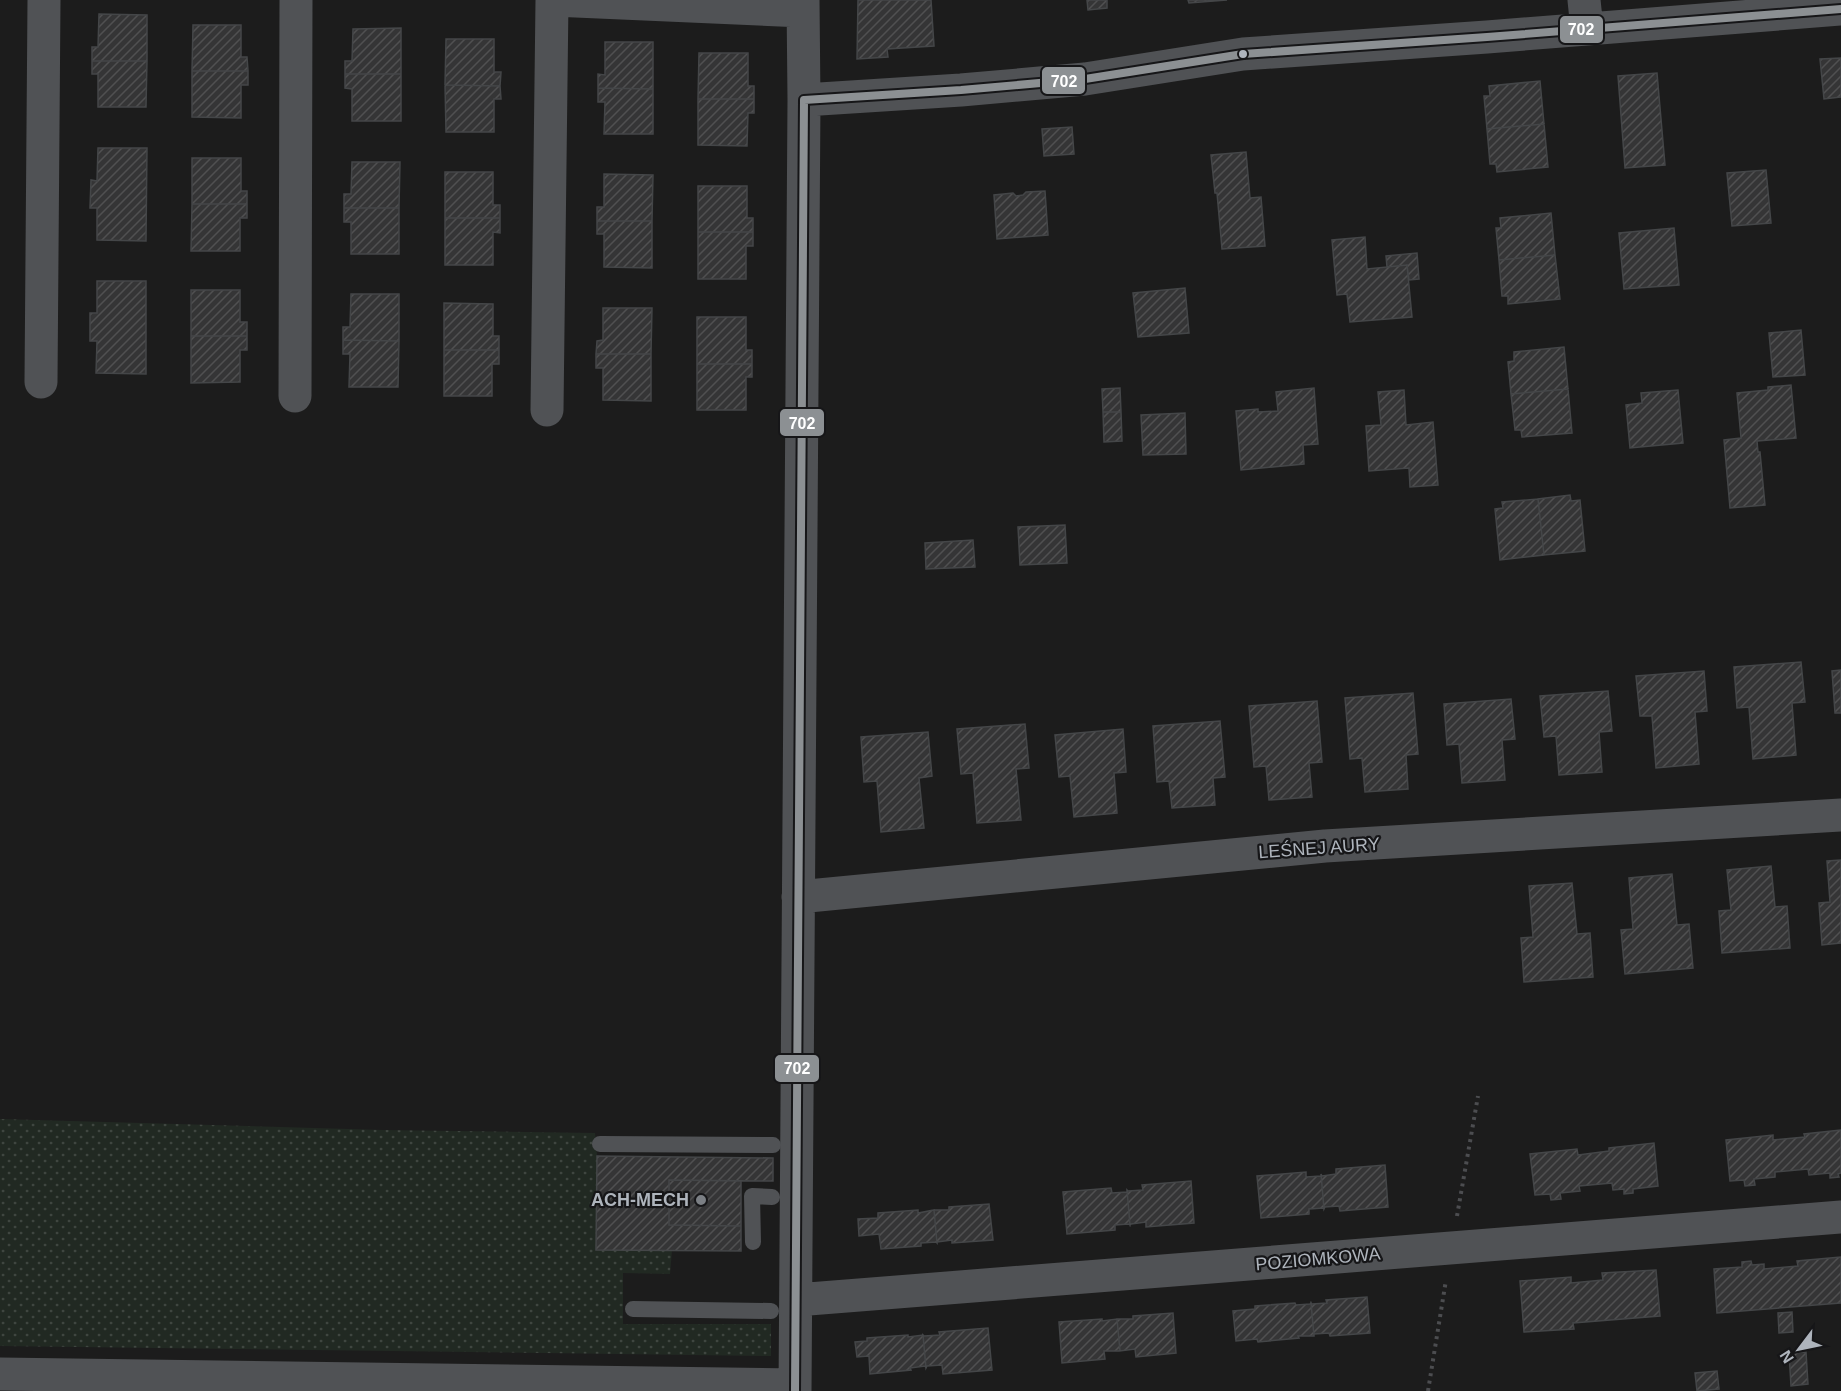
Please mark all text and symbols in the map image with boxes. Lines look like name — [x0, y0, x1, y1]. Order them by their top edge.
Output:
line badge: 702 — [1559, 15, 1604, 44]
text: 702 — [1568, 21, 1594, 38]
unlabelled marker — [1237, 48, 1249, 60]
line badge: 702 — [1041, 66, 1086, 95]
text: 702 — [1051, 73, 1077, 90]
line badge: 702 — [779, 408, 825, 437]
text: 702 — [789, 415, 815, 432]
street label: LEŚNEJ AURY — [1258, 833, 1380, 862]
line badge: 702 — [774, 1054, 820, 1083]
text: 702 — [784, 1060, 810, 1077]
place label: ACH-MECH — [591, 1190, 689, 1210]
marker: ACH-MECH — [694, 1193, 708, 1207]
street label: POZIOMKOWA — [1255, 1244, 1381, 1274]
north arrow — [1769, 1319, 1829, 1379]
text: N — [1776, 1347, 1797, 1366]

